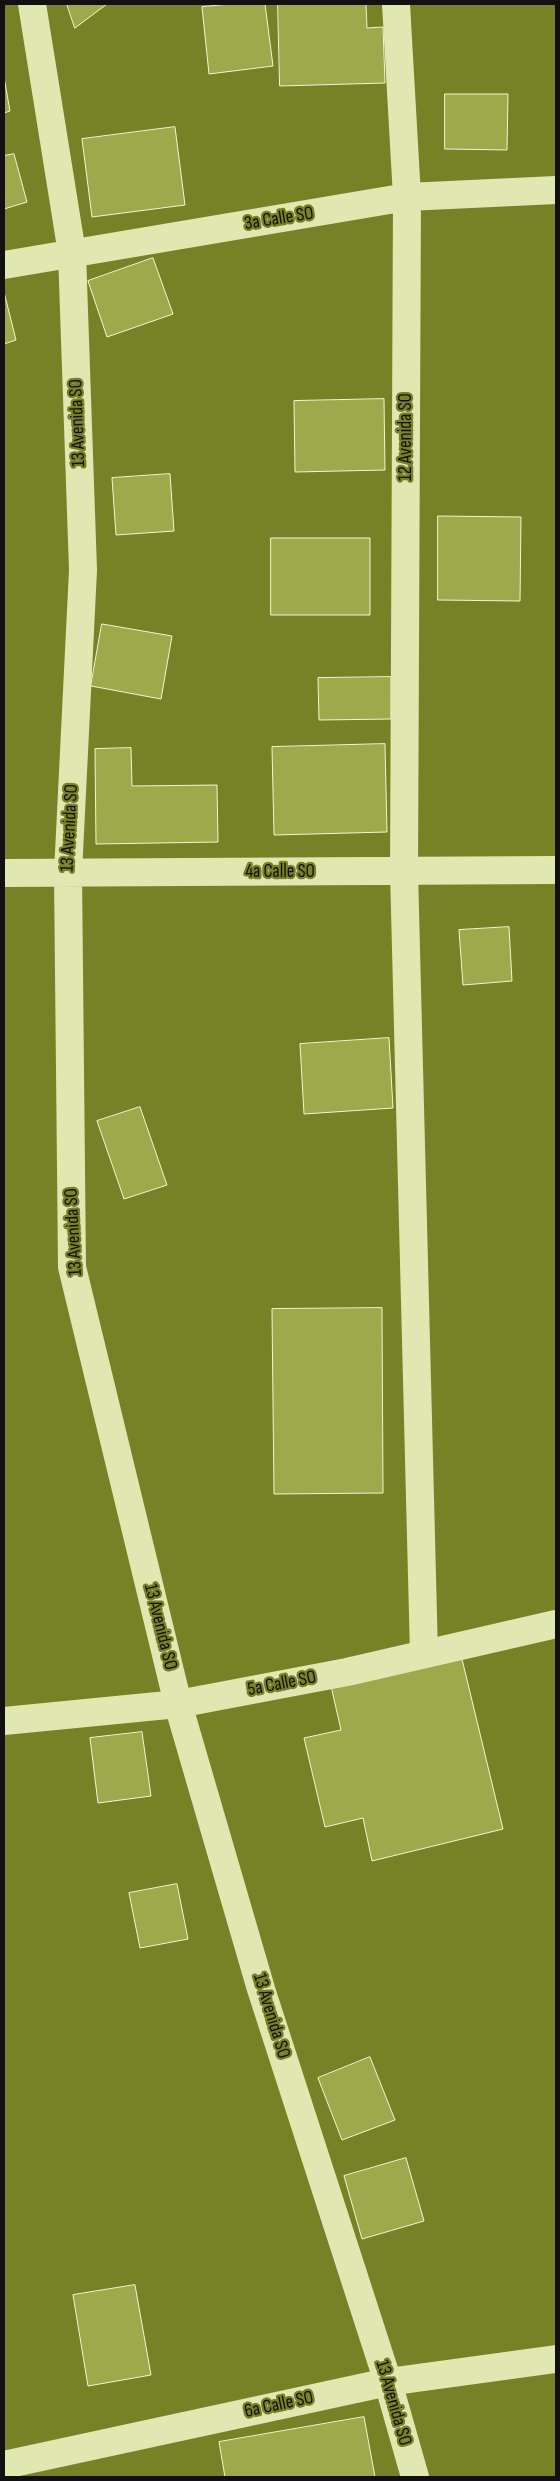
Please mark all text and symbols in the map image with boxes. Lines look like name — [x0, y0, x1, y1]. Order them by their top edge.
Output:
street label: 3a Calle SO — [243, 202, 315, 236]
street label: 13 Avenida SO — [65, 379, 91, 467]
street label: 12 Avenida SO — [395, 393, 417, 481]
street label: 13 Avenida SO — [56, 784, 84, 872]
street label: 4a Calle SO — [245, 861, 315, 883]
street label: 13 Avenida SO — [60, 1188, 88, 1276]
street label: 13 Avenida SO — [138, 1582, 182, 1672]
street label: 5a Calle SO — [246, 1666, 318, 1702]
street label: 13 Avenida SO — [247, 1971, 295, 2061]
street label: 13 Avenida SO — [370, 2358, 416, 2448]
street label: 6a Calle SO — [242, 2387, 316, 2423]

